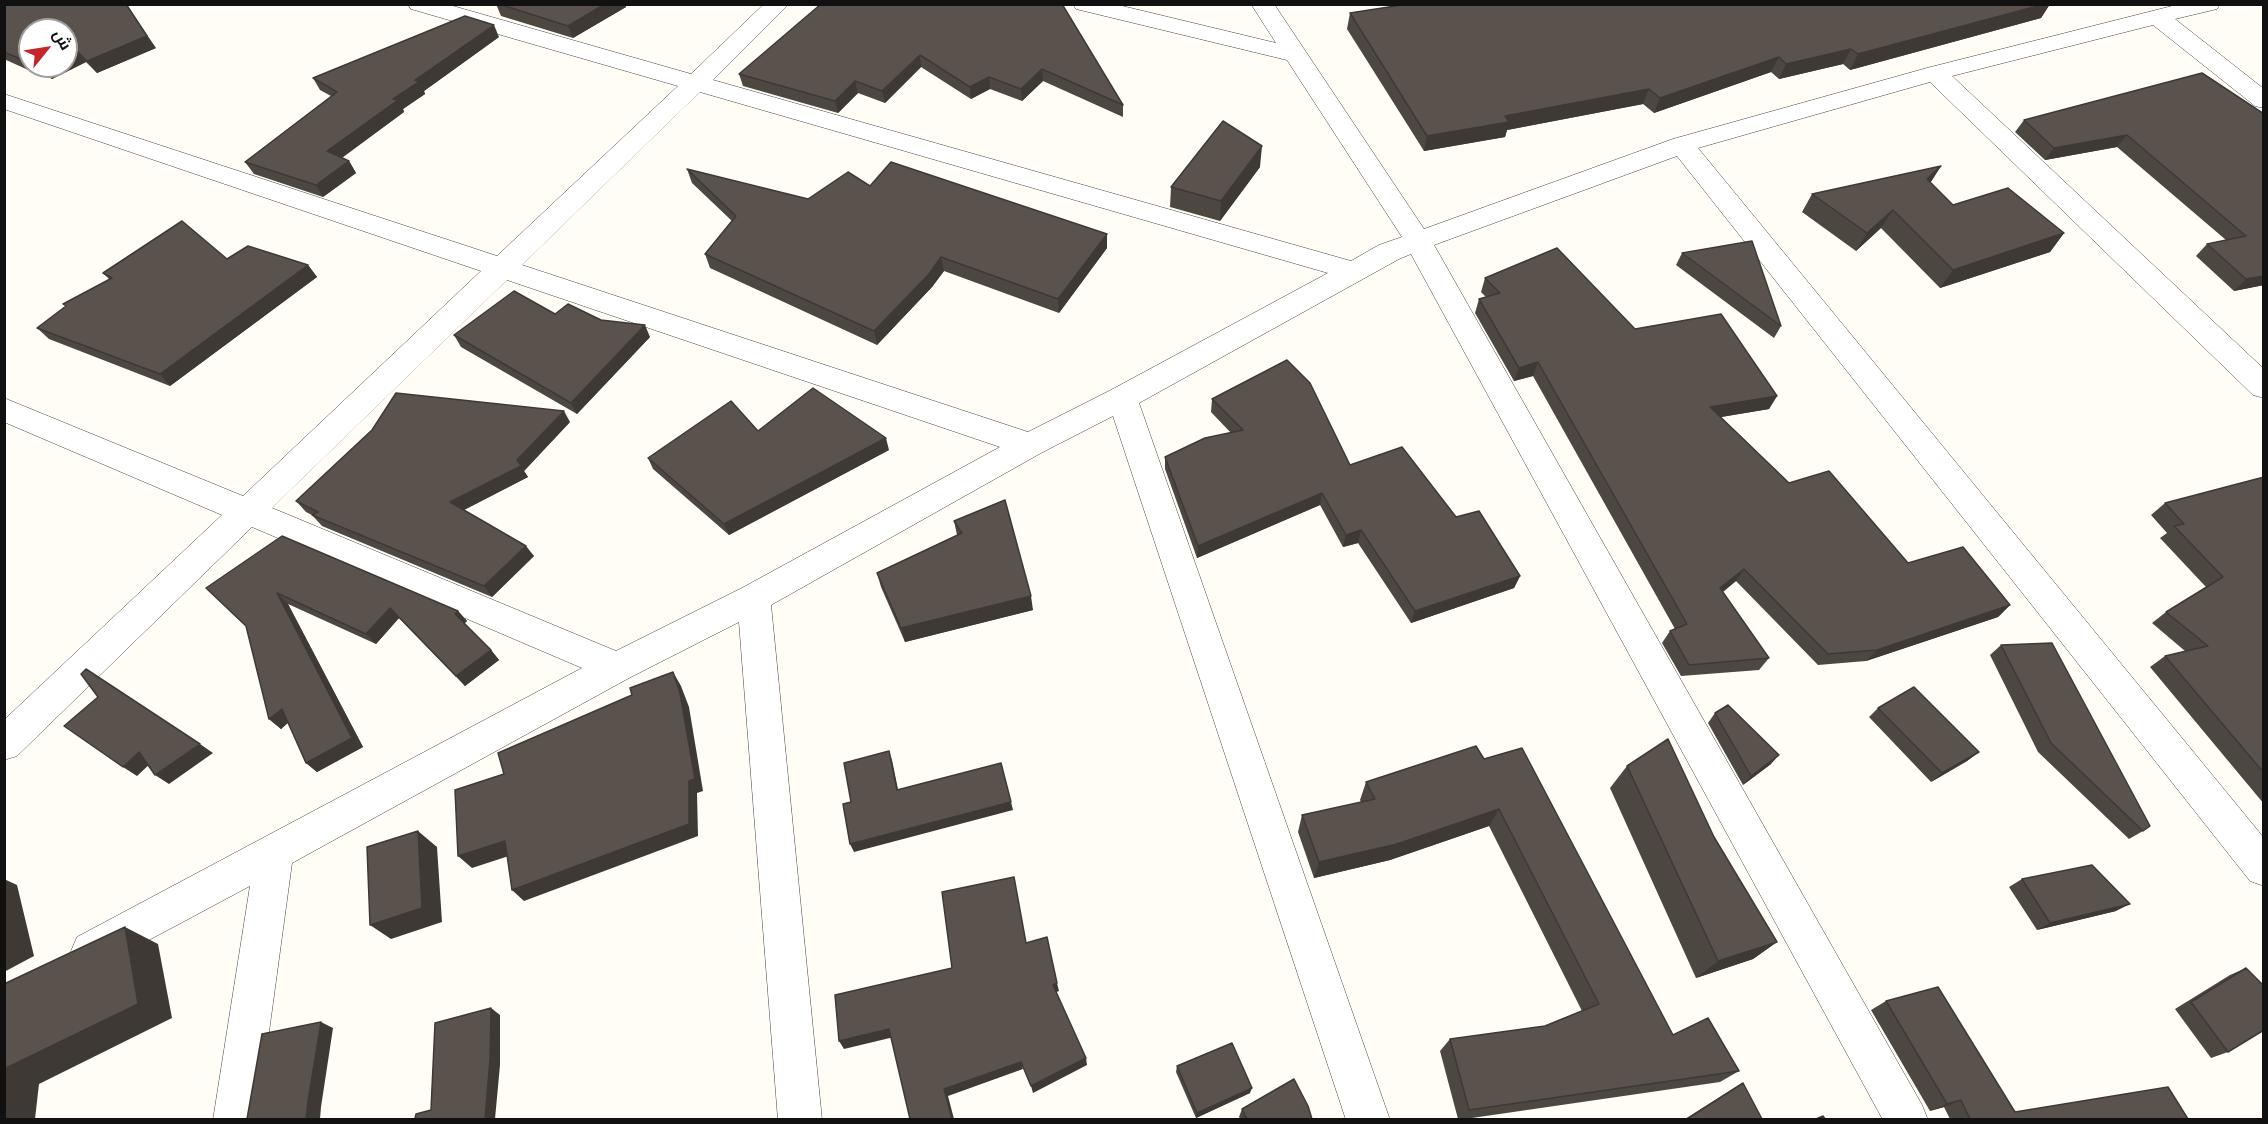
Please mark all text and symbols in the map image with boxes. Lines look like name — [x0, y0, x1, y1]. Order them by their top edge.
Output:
north arrow — [18, 18, 78, 78]
text: ش — [49, 26, 76, 53]

